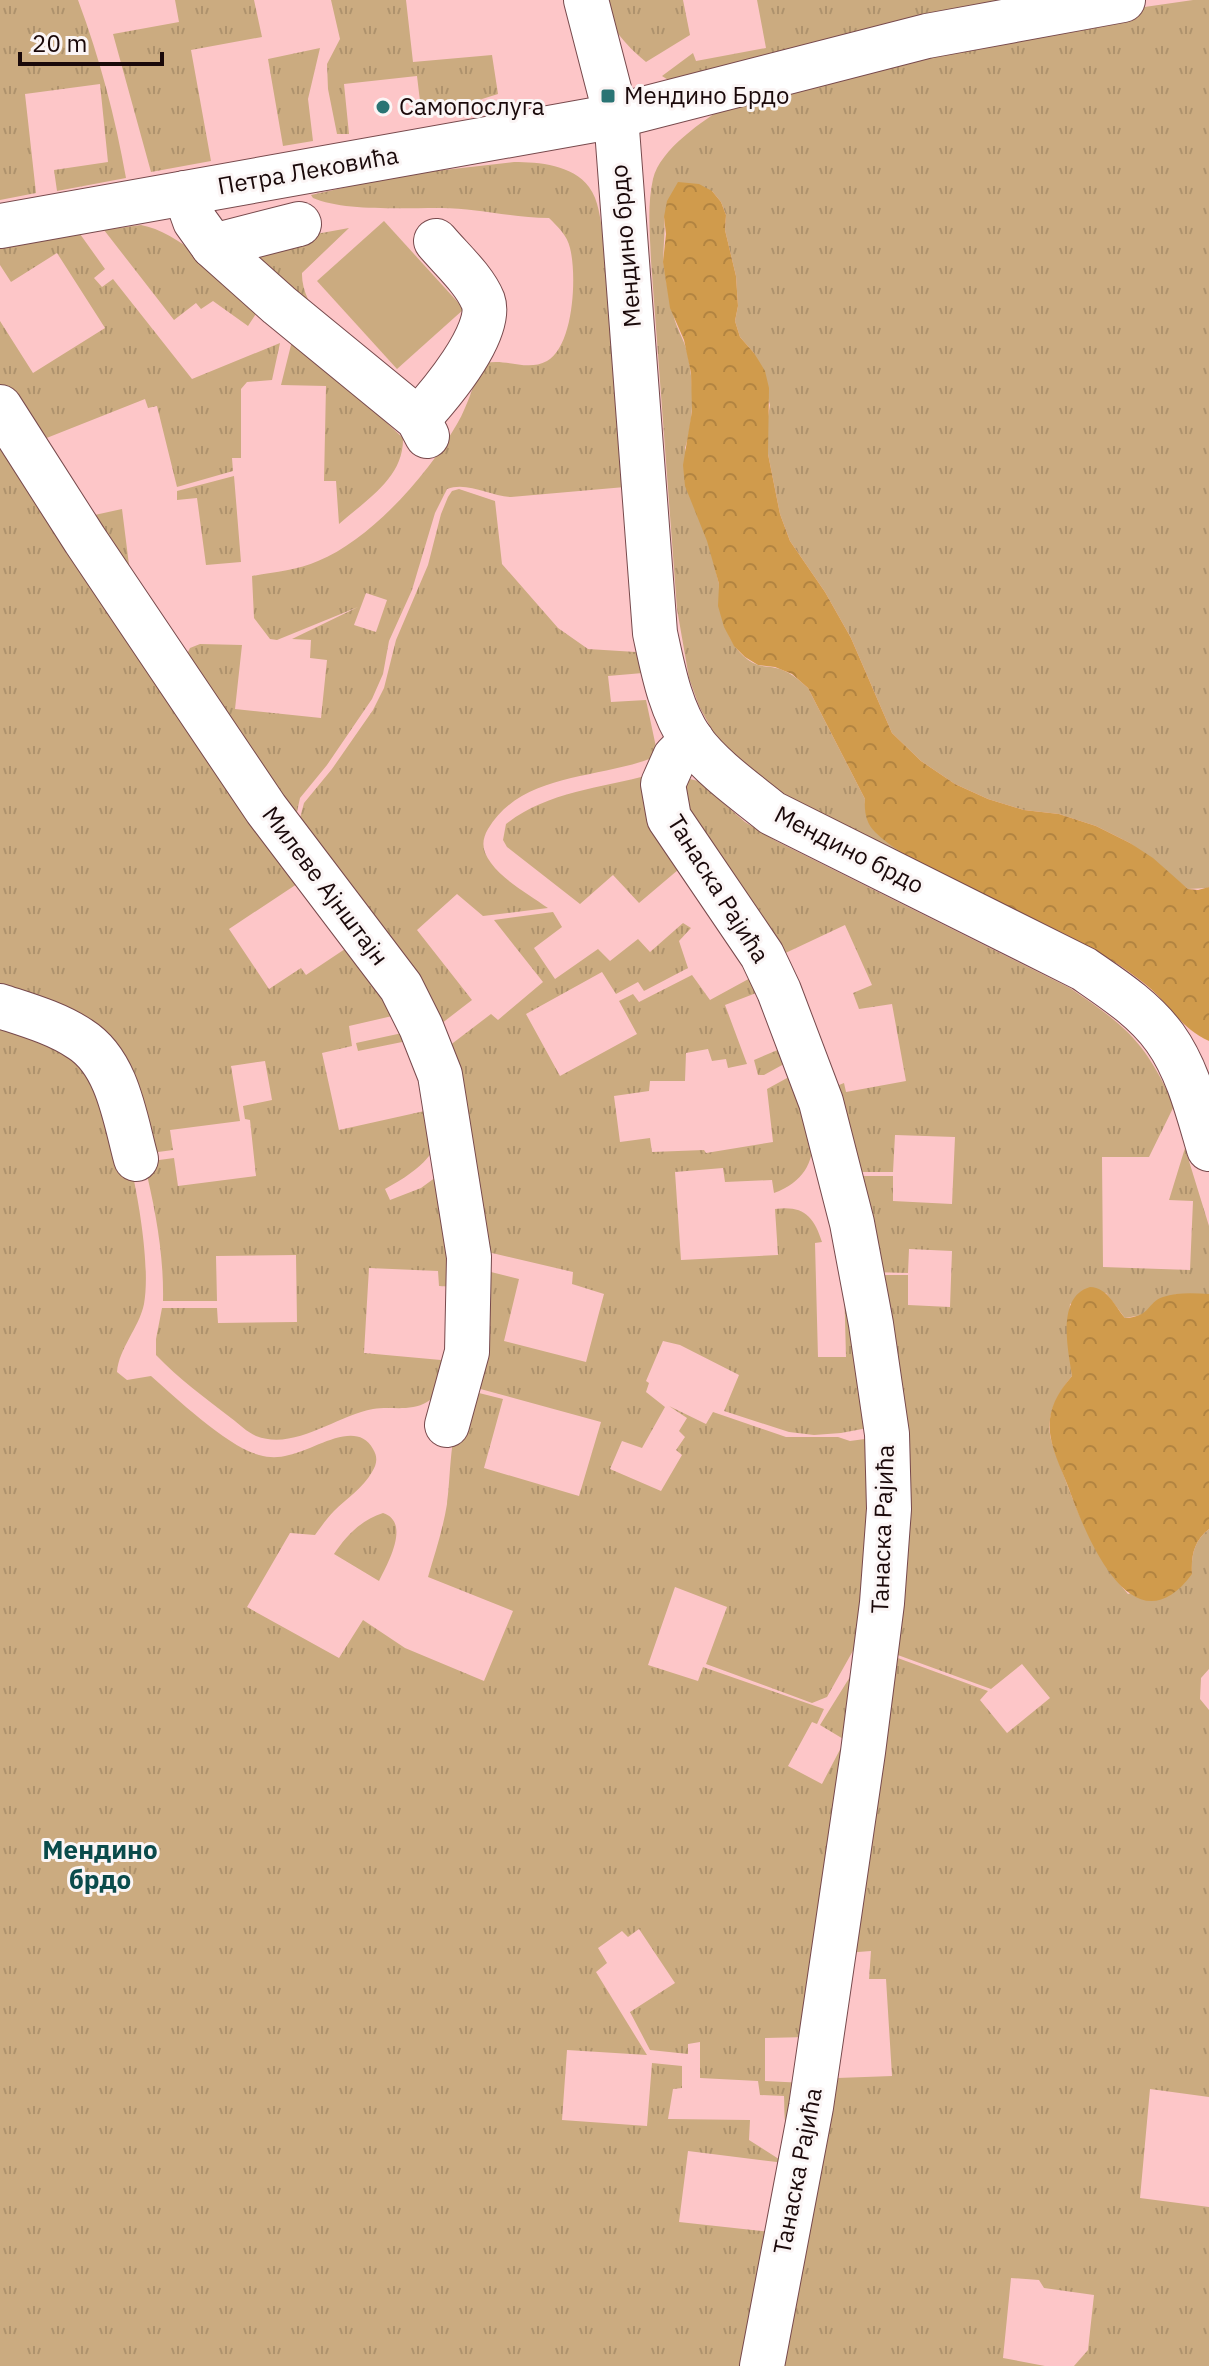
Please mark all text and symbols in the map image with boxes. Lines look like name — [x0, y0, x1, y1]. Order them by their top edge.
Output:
scale bar — [20, 16, 162, 66]
text: 20 m — [32, 27, 87, 59]
place label: Мендино Брдо — [624, 79, 789, 111]
marker: Мендино Брдо — [599, 87, 617, 105]
place label: Самопослуга — [399, 90, 545, 122]
marker: Самопослуга — [374, 98, 392, 116]
street label: Петра Лековића — [215, 138, 401, 202]
street label: Мендино брдо — [602, 163, 648, 329]
street label: Мендино брдо — [769, 798, 930, 901]
street label: Милеве Ајнштајн — [255, 799, 396, 971]
street label: Танаска Рајића — [661, 808, 777, 969]
street label: Танаска Рајића — [863, 1444, 901, 1614]
district label: Мендино брдо — [42, 1832, 158, 1896]
street label: Танаска Рајића — [765, 2085, 829, 2257]

